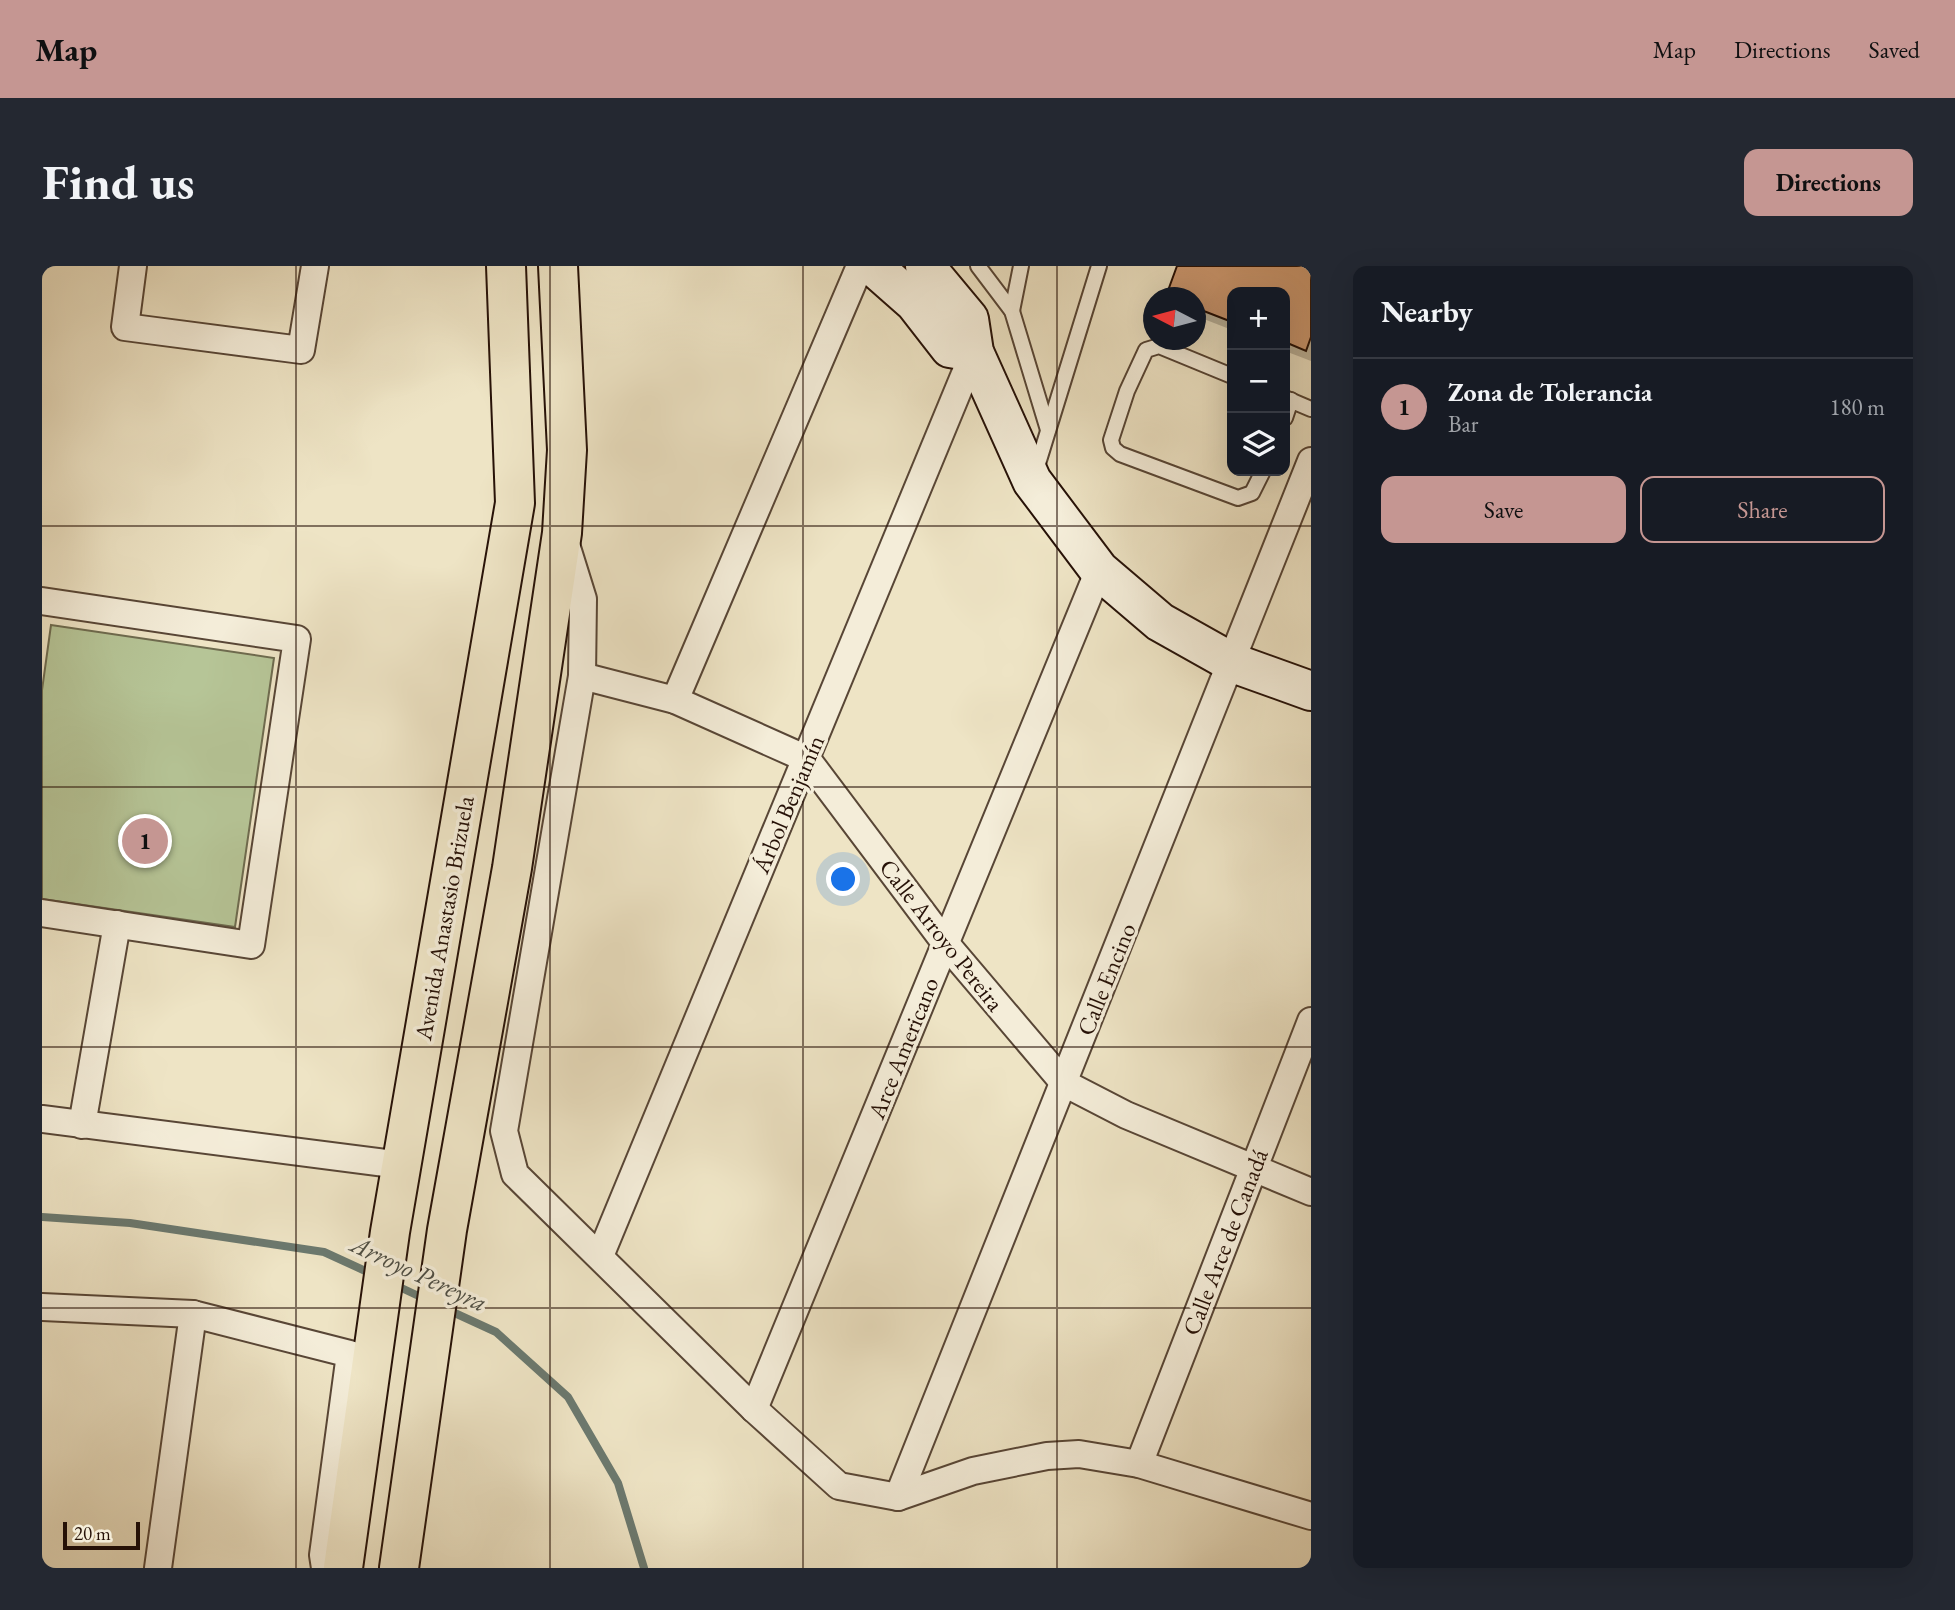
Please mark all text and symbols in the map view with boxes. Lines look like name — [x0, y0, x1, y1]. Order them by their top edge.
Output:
text: Map — [35, 28, 97, 71]
text: Map — [1653, 34, 1696, 65]
text: Directions — [1734, 34, 1831, 65]
text: Saved — [1869, 34, 1920, 65]
button: Directions — [1744, 149, 1913, 216]
text: Find us — [42, 150, 194, 214]
north arrow — [1143, 287, 1206, 350]
map controls — [1227, 287, 1290, 476]
button: + — [1227, 287, 1290, 350]
text: Nearby — [1381, 292, 1473, 331]
button: − — [1227, 350, 1290, 413]
text: Zona de Tolerancia — [1448, 375, 1652, 409]
text: 1 — [1398, 392, 1410, 422]
text: 180 m — [1829, 392, 1885, 422]
text: Bar — [1448, 409, 1478, 439]
button: layers — [1227, 413, 1290, 476]
button: Save — [1381, 476, 1626, 543]
button: Share — [1640, 476, 1885, 543]
street label: Árbol Benjamín — [745, 730, 831, 879]
street label: Avenida Anastasio Brizuela — [407, 793, 481, 1044]
pin: 1 — [122, 815, 168, 867]
street label: Calle Arroyo Pereira — [873, 853, 1011, 1018]
your location — [826, 862, 860, 896]
street label: Calle Encino — [1069, 918, 1143, 1040]
street label: Arce Americano — [860, 972, 946, 1124]
street label: Calle Arce de Canadá — [1175, 1144, 1275, 1340]
water label: Arroyo Pereyra — [344, 1226, 492, 1319]
scale bar — [63, 1519, 140, 1551]
text: 20 m — [74, 1521, 111, 1546]

